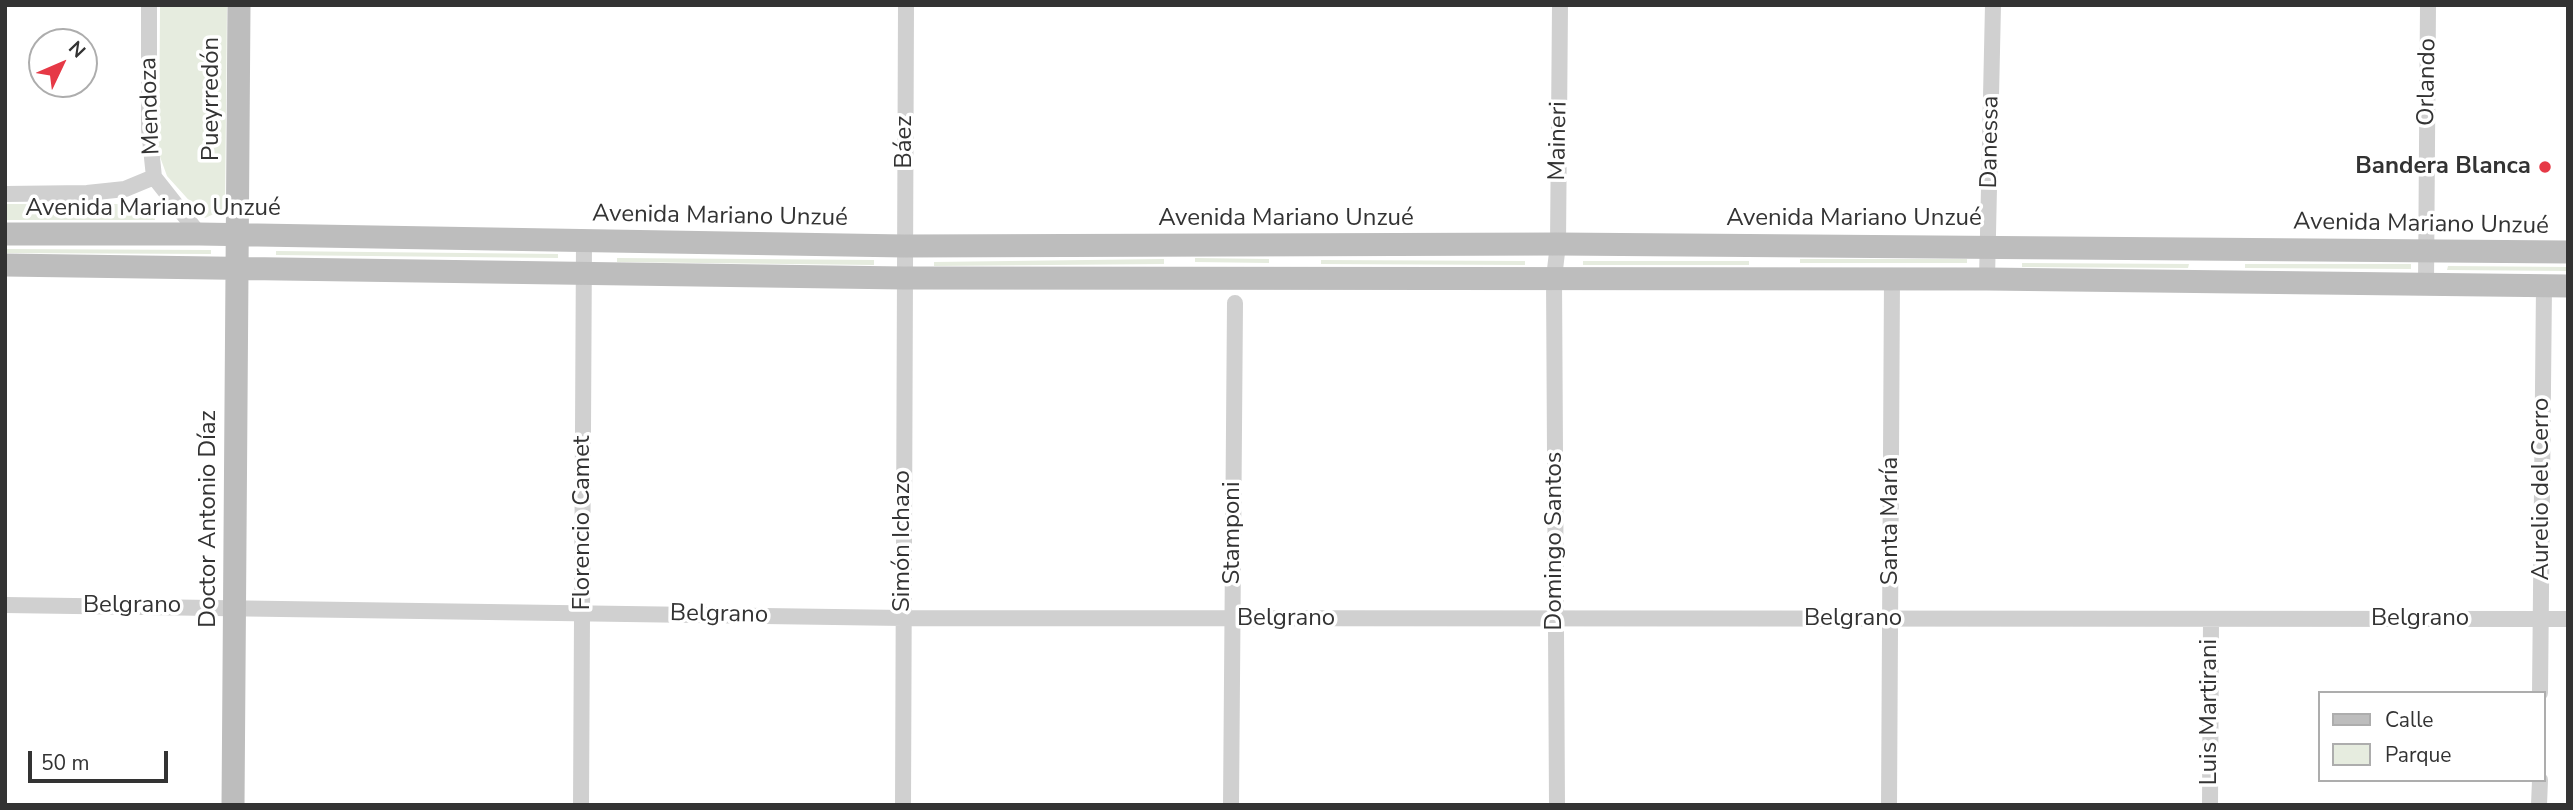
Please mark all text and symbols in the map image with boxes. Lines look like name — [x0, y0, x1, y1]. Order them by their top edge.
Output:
north arrow — [28, 28, 98, 98]
text: N — [62, 36, 91, 64]
street label: Pueyrredón — [198, 37, 226, 161]
street label: Orlando — [2413, 38, 2443, 126]
street label: Mendoza — [135, 57, 167, 155]
street label: Danessa — [1976, 95, 2006, 189]
street label: Maineri — [1544, 101, 1574, 181]
street label: Báez — [891, 116, 919, 168]
place label: Bandera Blanca — [2355, 153, 2531, 181]
marker: Bandera Blanca — [2537, 159, 2553, 175]
street label: Avenida Mariano Unzué — [25, 195, 281, 223]
street label: Avenida Mariano Unzué — [592, 200, 848, 234]
street label: Avenida Mariano Unzué — [1158, 205, 1414, 233]
street label: Avenida Mariano Unzué — [1726, 205, 1982, 233]
street label: Avenida Mariano Unzué — [2293, 208, 2549, 242]
street label: Aurelio del Cerro — [2528, 398, 2556, 580]
street label: Doctor Antonio Díaz — [195, 410, 223, 628]
street label: Florencio Camet — [569, 436, 597, 610]
street label: Domingo Santos — [1541, 452, 1569, 630]
street label: Santa María — [1877, 457, 1905, 585]
street label: Simón Ichazo — [889, 470, 917, 612]
street label: Stamponi — [1219, 482, 1247, 584]
street label: Belgrano — [83, 592, 181, 620]
street label: Belgrano — [670, 600, 768, 630]
street label: Belgrano — [1237, 605, 1335, 633]
street label: Belgrano — [1804, 605, 1902, 633]
street label: Belgrano — [2371, 605, 2469, 633]
street label: Luis Martirani — [2196, 639, 2224, 785]
legend — [2318, 691, 2545, 782]
text: Calle — [2385, 706, 2433, 734]
scale bar — [32, 736, 172, 780]
text: Parque — [2385, 741, 2452, 769]
text: 50 m — [41, 749, 90, 777]

